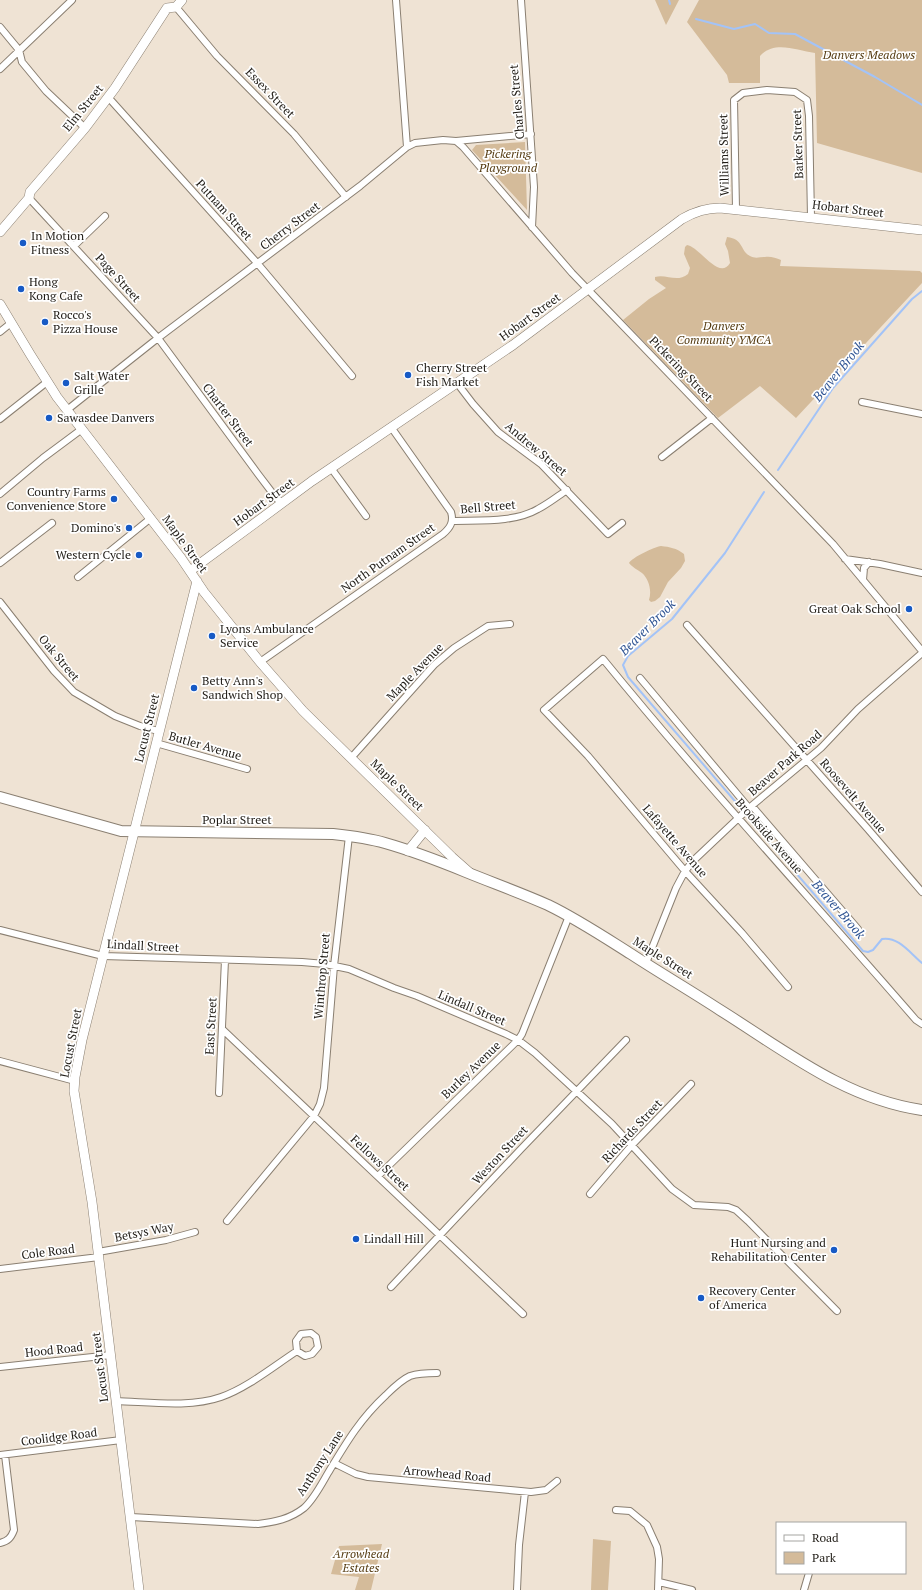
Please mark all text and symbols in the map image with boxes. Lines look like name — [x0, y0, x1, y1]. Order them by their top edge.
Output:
park label: Danvers Meadows — [822, 47, 915, 62]
street label: Charles Street — [506, 63, 527, 140]
street label: Essex Street — [243, 64, 298, 121]
street label: Elm Street — [59, 81, 106, 134]
street label: Barker Street — [789, 108, 806, 179]
street label: Williams Street — [715, 113, 732, 196]
park label: Pickering Playground — [478, 146, 538, 175]
street label: Putnam Street — [193, 176, 256, 244]
street label: Hobart Street — [811, 197, 885, 220]
street label: Cherry Street — [257, 198, 323, 253]
place label: In Motion Fitness — [31, 228, 84, 257]
marker: In Motion Fitness — [18, 238, 28, 248]
street label: Page Street — [93, 250, 145, 306]
place label: Hong Kong Cafe — [29, 274, 83, 303]
marker: Hong Kong Cafe — [16, 284, 26, 294]
street label: Hobart Street — [496, 289, 564, 344]
place label: Rocco's Pizza House — [53, 307, 118, 336]
marker: Rocco's Pizza House — [40, 317, 50, 327]
park label: Danvers Community YMCA — [677, 318, 771, 347]
street label: Pickering Street — [646, 333, 717, 405]
water label: Beaver Brook — [807, 336, 868, 406]
place label: Cherry Street Fish Market — [416, 360, 488, 389]
place label: Salt Water Grille — [74, 368, 129, 397]
marker: Cherry Street Fish Market — [403, 370, 413, 380]
marker: Salt Water Grille — [61, 378, 71, 388]
street label: Charter Street — [200, 380, 257, 450]
place label: Sawasdee Danvers — [57, 410, 155, 425]
marker: Sawasdee Danvers — [44, 413, 54, 423]
street label: Andrew Street — [502, 418, 571, 479]
street label: Hobart Street — [230, 474, 298, 529]
place label: Country Farms Convenience Store — [6, 484, 106, 513]
marker: Country Farms Convenience Store — [109, 494, 119, 504]
street label: Bell Street — [460, 497, 517, 516]
street label: Maple Street — [159, 512, 212, 576]
street label: North Putnam Street — [338, 519, 438, 596]
place label: Domino's — [71, 520, 121, 535]
marker: Domino's — [124, 523, 134, 533]
place label: Western Cycle — [56, 547, 131, 562]
marker: Western Cycle — [134, 550, 144, 560]
water label: Beaver Brook — [614, 594, 680, 660]
place label: Great Oak School — [809, 601, 901, 616]
marker: Great Oak School — [904, 604, 914, 614]
place label: Lyons Ambulance Service — [220, 621, 314, 650]
street label: Oak Street — [36, 631, 83, 684]
marker: Lyons Ambulance Service — [207, 631, 217, 641]
street label: Maple Avenue — [383, 640, 446, 704]
place label: Betty Ann's Sandwich Shop — [202, 673, 283, 702]
marker: Betty Ann's Sandwich Shop — [189, 683, 199, 693]
street label: Locust Street — [131, 691, 162, 764]
street label: Beaver Park Road — [745, 726, 825, 799]
street label: Butler Avenue — [167, 728, 243, 763]
street label: Roosevelt Avenue — [817, 755, 890, 836]
street label: Maple Street — [368, 756, 427, 814]
street label: Brookside Avenue — [733, 795, 806, 876]
street label: Lafayette Avenue — [640, 801, 711, 880]
street label: Poplar Street — [202, 812, 272, 827]
water label: Beaver Brook — [808, 875, 870, 943]
street label: Winthrop Street — [310, 932, 333, 1020]
street label: Maple Street — [631, 933, 696, 982]
street label: Lindall Street — [107, 936, 180, 955]
street label: Lindall Street — [436, 987, 509, 1029]
street label: East Street — [202, 996, 220, 1055]
street label: Locust Street — [56, 1006, 85, 1079]
street label: Burley Avenue — [438, 1038, 503, 1102]
street label: Richards Street — [598, 1095, 665, 1166]
street label: Weston Street — [469, 1122, 531, 1187]
street label: Fellows Street — [348, 1132, 413, 1194]
street label: Betsys Way — [113, 1218, 176, 1245]
place label: Lindall Hill — [364, 1231, 424, 1246]
marker: Lindall Hill — [351, 1234, 361, 1244]
place label: Hunt Nursing and Rehabilitation Center — [711, 1235, 826, 1264]
street label: Cole Road — [21, 1241, 76, 1262]
marker: Hunt Nursing and Rehabilitation Center — [829, 1245, 839, 1255]
place label: Recovery Center of America — [709, 1283, 796, 1312]
marker: Recovery Center of America — [696, 1293, 706, 1303]
street label: Locust Street — [88, 1331, 111, 1403]
street label: Hood Road — [24, 1339, 84, 1360]
street label: Coolidge Road — [20, 1424, 98, 1449]
street label: Anthony Lane — [293, 1427, 346, 1498]
street label: Arrowhead Road — [402, 1462, 492, 1485]
legend — [776, 1522, 906, 1574]
text: Road — [812, 1530, 839, 1545]
park label: Arrowhead Estates — [332, 1546, 390, 1575]
text: Park — [812, 1550, 837, 1565]

